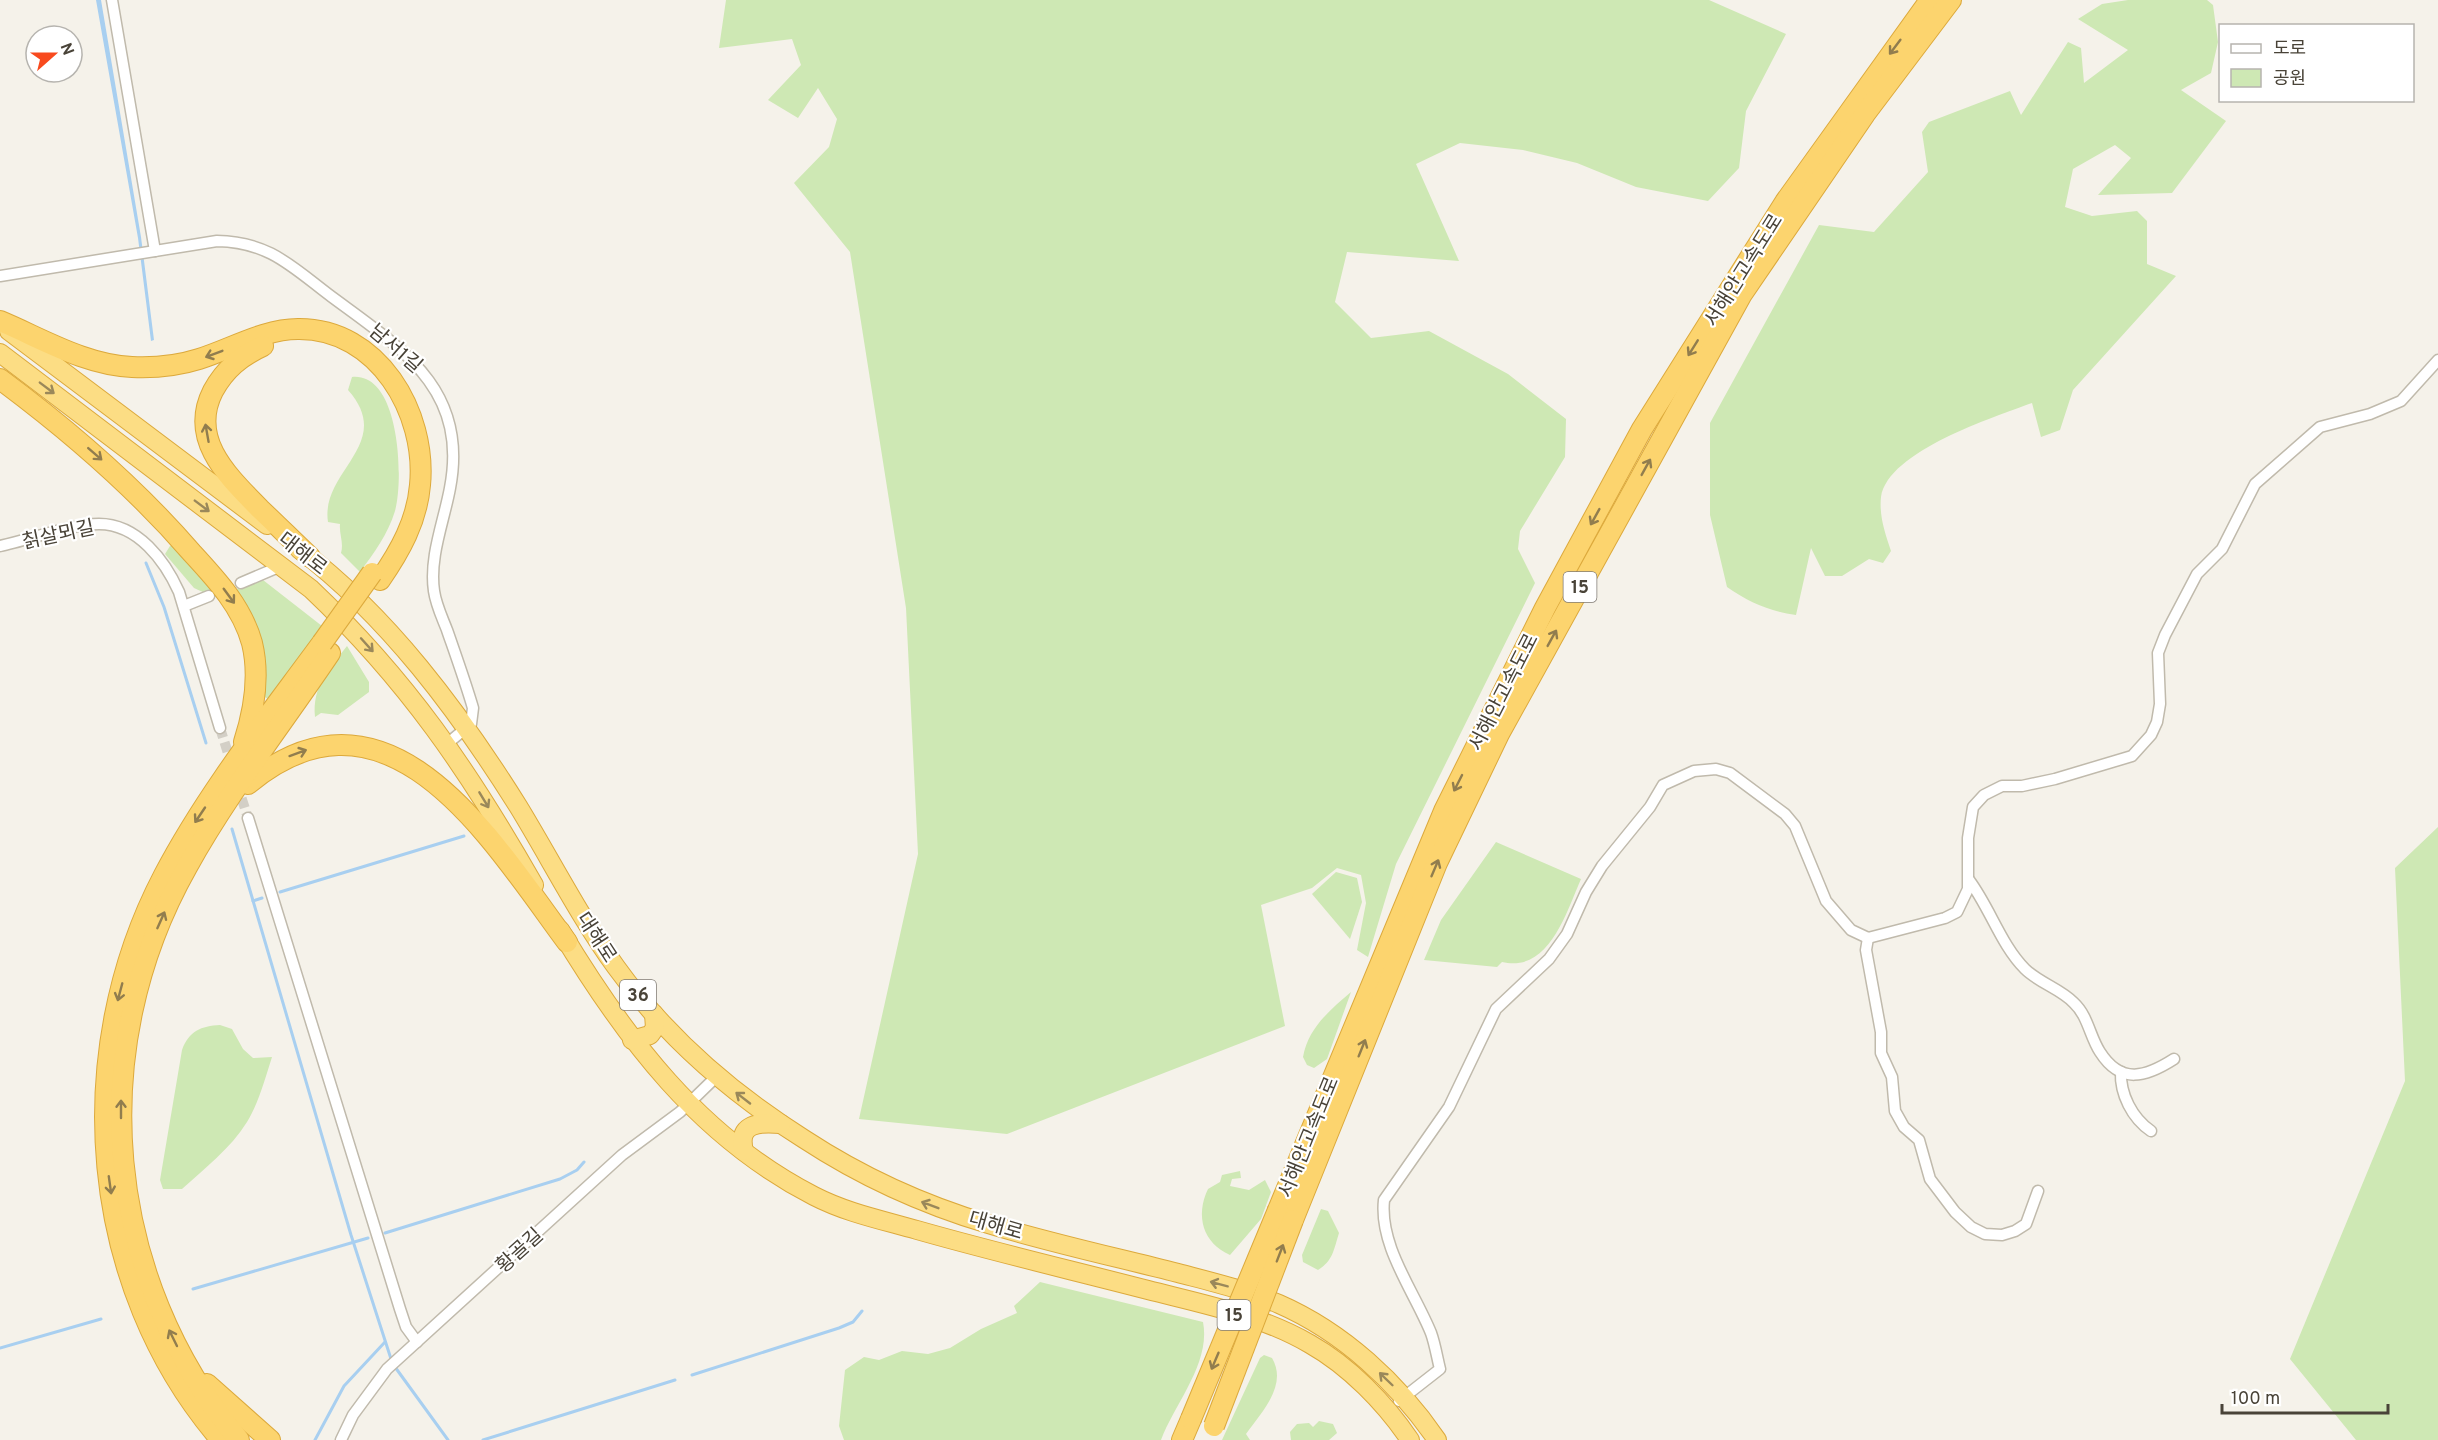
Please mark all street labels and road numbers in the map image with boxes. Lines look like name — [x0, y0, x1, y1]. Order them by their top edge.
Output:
street label: 서해안고속도로 — [1700, 210, 1790, 333]
street label: 남서1길 — [363, 319, 427, 380]
street label: 칡살뫼길 — [20, 516, 97, 556]
street label: 대해로 — [272, 527, 332, 582]
road number: 15 — [1564, 572, 1596, 602]
street label: 서해안고속도로 — [1464, 630, 1546, 756]
street label: 대해로 — [569, 908, 621, 968]
road number: 36 — [620, 980, 656, 1010]
street label: 서해안고속도로 — [1274, 1073, 1346, 1202]
street label: 대해로 — [965, 1207, 1026, 1247]
street label: 황골길 — [491, 1223, 550, 1280]
road number: 15 — [1218, 1300, 1250, 1330]

